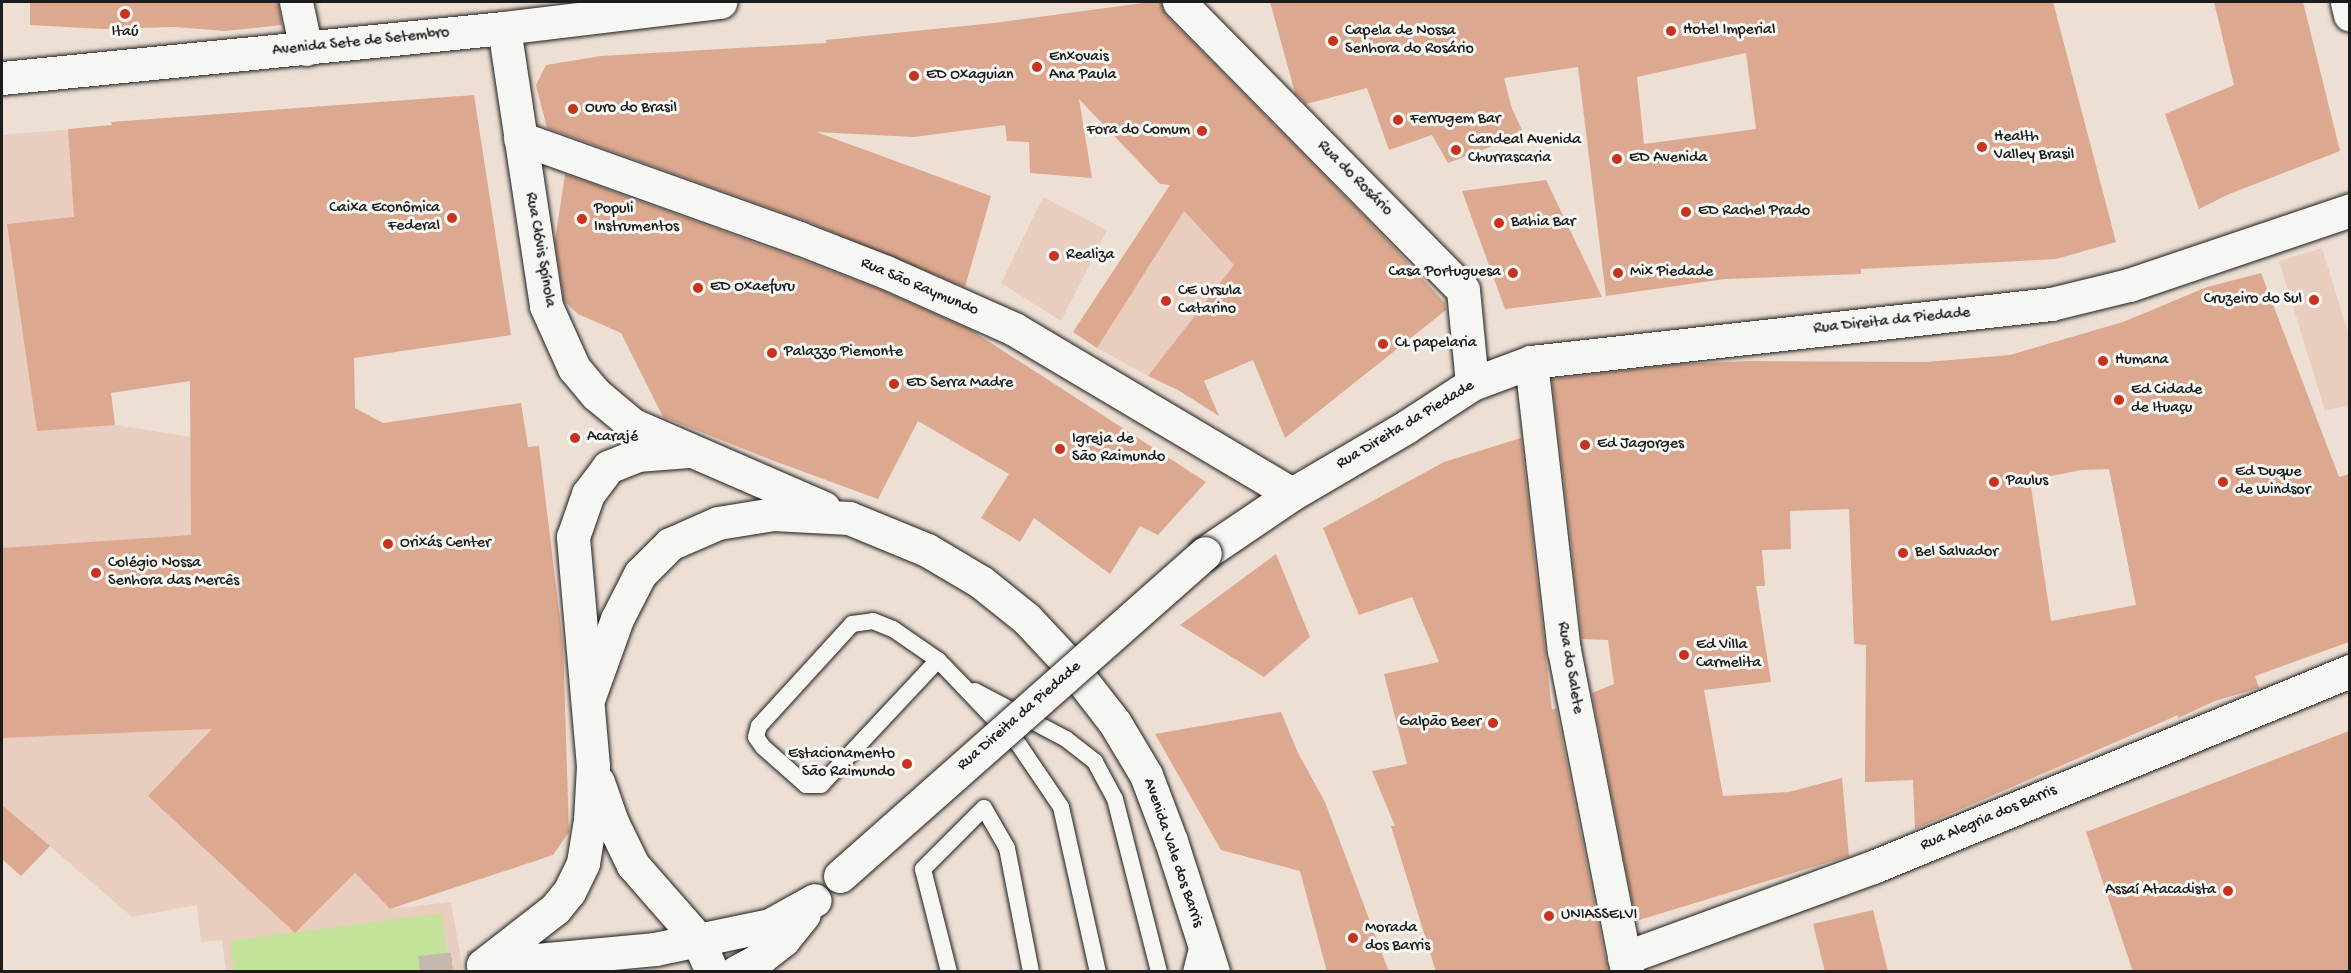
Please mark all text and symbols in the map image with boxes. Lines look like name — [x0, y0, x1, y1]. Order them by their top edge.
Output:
marker: Itaú — [118, 7, 132, 21]
place label: Hotel Imperial — [1683, 21, 1775, 41]
place label: Capela de Nossa Senhora do Rosário — [1345, 22, 1474, 60]
place label: Itaú — [112, 23, 138, 43]
street label: Avenida Sete de Setembro — [272, 24, 450, 62]
marker: Hotel Imperial — [1664, 24, 1678, 38]
marker: Capela de Nossa Senhora do Rosário — [1326, 34, 1340, 48]
place label: Enxovais Ana Paula — [1049, 48, 1116, 86]
marker: Enxovais Ana Paula — [1030, 60, 1044, 74]
place label: ED Oxaguian — [926, 66, 1014, 86]
marker: ED Oxaguian — [907, 69, 921, 83]
place label: Ouro do Brasil — [585, 99, 677, 119]
marker: Ouro do Brasil — [566, 102, 580, 116]
place label: Ferrugem Bar — [1410, 110, 1501, 130]
marker: Ferrugem Bar — [1391, 113, 1405, 127]
place label: Fora do Comum — [1086, 121, 1190, 141]
marker: Fora do Comum — [1195, 124, 1209, 138]
place label: Health Valley Brasil — [1994, 128, 2074, 166]
place label: Candeal Avenida Churrascaria — [1468, 131, 1581, 169]
street label: Rua do Rosário — [1312, 137, 1396, 221]
marker: Health Valley Brasil — [1975, 140, 1989, 154]
marker: Candeal Avenida Churrascaria — [1449, 143, 1463, 157]
place label: ED Avenida — [1629, 149, 1707, 169]
marker: ED Avenida — [1610, 152, 1624, 166]
street label: Rua Clóvis Spínola — [519, 191, 559, 309]
place label: Caixa Econômica Federal — [329, 199, 440, 237]
place label: Populi Instrumentos — [594, 200, 679, 238]
place label: ED Rachel Prado — [1698, 202, 1810, 222]
marker: ED Rachel Prado — [1679, 205, 1693, 219]
marker: Caixa Econômica Federal — [445, 211, 459, 225]
marker: Populi Instrumentos — [575, 212, 589, 226]
place label: Bahia Bar — [1511, 213, 1576, 233]
marker: Bahia Bar — [1492, 216, 1506, 230]
place label: Realiza — [1066, 246, 1114, 266]
marker: Realiza — [1047, 249, 1061, 263]
street label: Rua São Raymundo — [857, 254, 981, 322]
place label: Casa Portuguesa — [1388, 263, 1501, 283]
place label: Mix Piedade — [1630, 263, 1713, 283]
marker: Casa Portuguesa — [1506, 266, 1520, 280]
marker: Mix Piedade — [1611, 266, 1625, 280]
place label: ED Oxaefuru — [710, 278, 795, 298]
marker: ED Oxaefuru — [691, 281, 705, 295]
place label: CE Ursula Catarino — [1178, 282, 1241, 320]
place label: Cruzeiro do Sul — [2204, 290, 2302, 310]
marker: Cruzeiro do Sul — [2307, 293, 2321, 307]
marker: CE Ursula Catarino — [1159, 294, 1173, 308]
street label: Rua Direita da Piedade — [1813, 304, 1971, 340]
place label: CL papelaria — [1395, 334, 1477, 354]
marker: CL papelaria — [1376, 337, 1390, 351]
place label: Palazzo Piemonte — [784, 343, 903, 363]
marker: Palazzo Piemonte — [765, 346, 779, 360]
place label: Humana — [2115, 351, 2168, 371]
marker: Humana — [2096, 354, 2110, 368]
place label: ED Serra Madre — [906, 374, 1013, 394]
marker: ED Serra Madre — [887, 377, 901, 391]
street label: Rua Direita da Piedade — [1334, 377, 1478, 475]
place label: Ed Cidade de Ituaçu — [2131, 381, 2202, 419]
marker: Ed Cidade de Ituaçu — [2112, 393, 2126, 407]
place label: Acarajé — [587, 428, 638, 448]
place label: Igreja de São Raimundo — [1072, 430, 1165, 468]
marker: Acarajé — [568, 431, 582, 445]
place label: Ed Jagorges — [1597, 435, 1684, 455]
marker: Ed Jagorges — [1578, 438, 1592, 452]
marker: Igreja de São Raimundo — [1053, 442, 1067, 456]
place label: Ed Duque de Windsor — [2235, 463, 2310, 501]
place label: Paulus — [2006, 472, 2048, 492]
marker: Paulus — [1987, 475, 2001, 489]
marker: Ed Duque de Windsor — [2216, 475, 2230, 489]
place label: Orixás Center — [400, 534, 491, 554]
marker: Orixás Center — [381, 537, 395, 551]
place label: Bel Salvador — [1915, 543, 1998, 563]
marker: Bel Salvador — [1896, 546, 1910, 560]
place label: Colégio Nossa Senhora das Mercês — [108, 554, 239, 592]
marker: Colégio Nossa Senhora das Mercês — [89, 566, 103, 580]
street label: Rua do Salete — [1551, 621, 1587, 715]
place label: Ed Villa Carmelita — [1696, 636, 1761, 674]
marker: Ed Villa Carmelita — [1677, 648, 1691, 662]
street label: Rua Direita da Piedade — [954, 658, 1086, 776]
place label: Galpão Beer — [1399, 713, 1481, 733]
marker: Galpão Beer — [1486, 716, 1500, 730]
place label: Estacionamento São Raimundo — [788, 745, 895, 783]
marker: Estacionamento São Raimundo — [900, 757, 914, 771]
street label: Avenida Vale dos Barris — [1137, 776, 1207, 930]
street label: Rua Alegria dos Barris — [1918, 782, 2060, 856]
place label: Assaí Atacadista — [2105, 881, 2216, 901]
marker: Assaí Atacadista — [2221, 884, 2235, 898]
place label: UNIASSELVI — [1561, 906, 1637, 926]
marker: UNIASSELVI — [1542, 909, 1556, 923]
place label: Morada dos Barris — [1365, 919, 1430, 957]
marker: Morada dos Barris — [1346, 931, 1360, 945]

